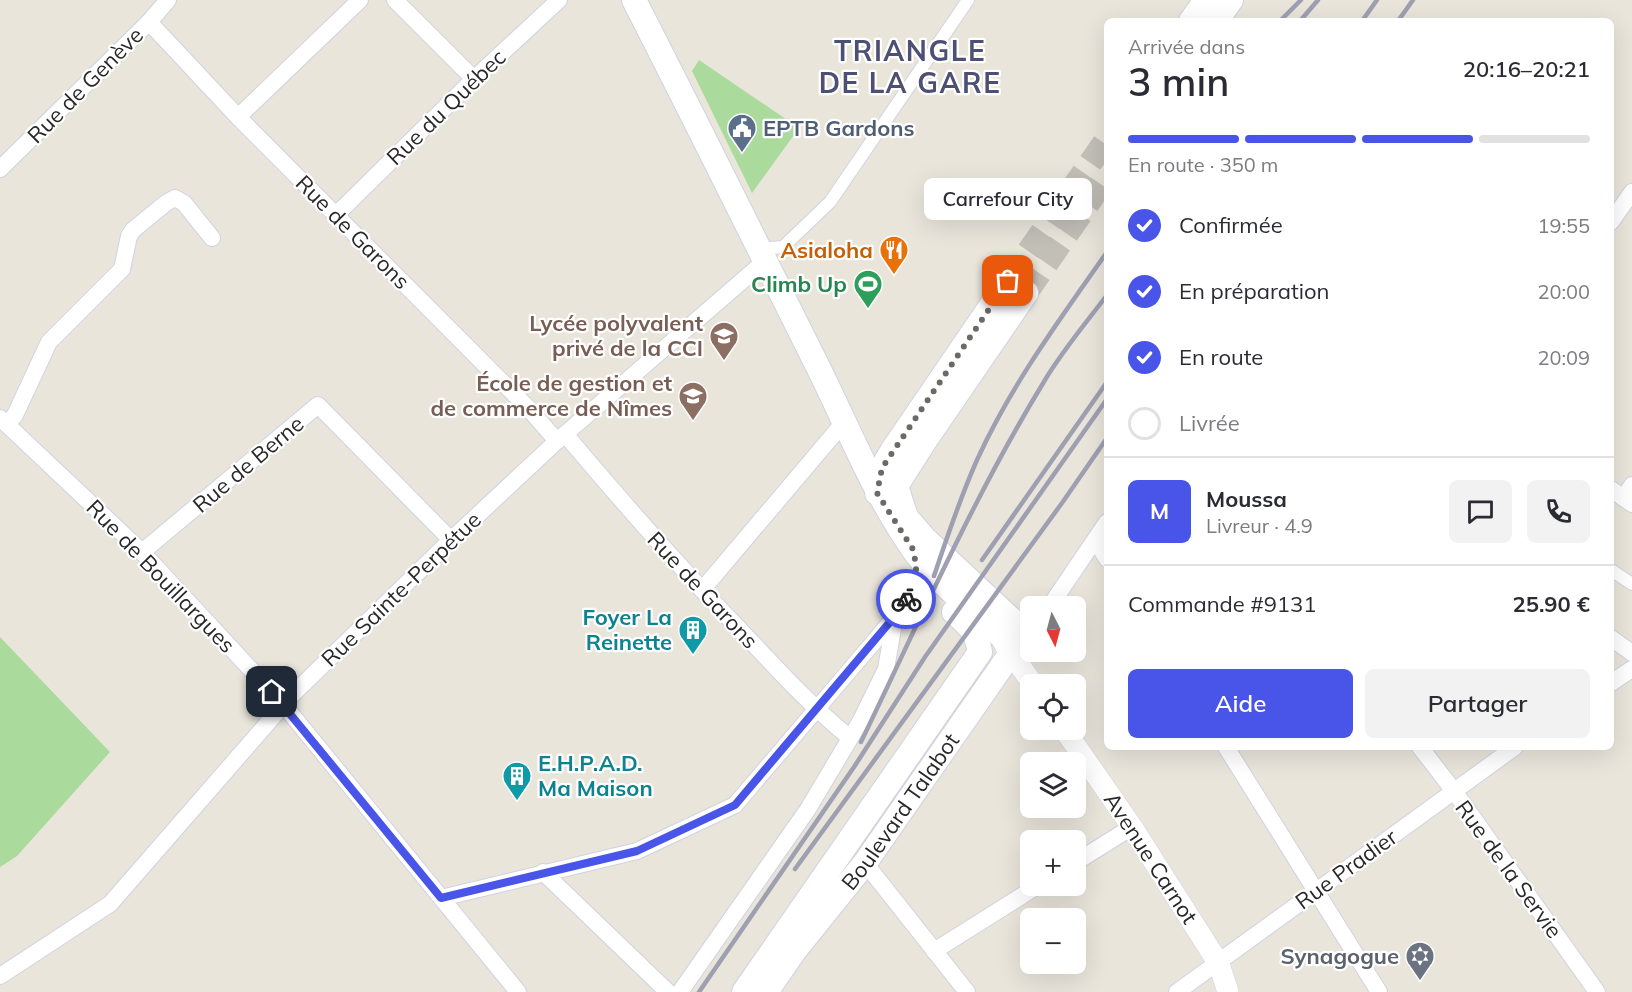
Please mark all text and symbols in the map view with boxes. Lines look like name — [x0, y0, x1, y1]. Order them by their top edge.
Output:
street label: Rue de Genève — [21, 21, 149, 149]
district label: TRIANGLE DE LA GARE — [819, 33, 1001, 100]
text: Arrivée dans — [1128, 34, 1245, 59]
street label: Rue du Québec — [381, 43, 512, 171]
text: 20:16–20:21 — [1463, 55, 1590, 83]
text: 3 min — [1128, 57, 1229, 106]
public building icon: EPTB Gardons — [726, 112, 758, 154]
place label: EPTB Gardons — [763, 114, 915, 142]
text: En route · 350 m — [1128, 152, 1278, 177]
street label: Rue de Garons — [290, 169, 416, 295]
callout: Carrefour City — [924, 179, 1092, 221]
text: Carrefour City — [942, 186, 1074, 211]
icon: check — [1128, 209, 1161, 242]
text: Confirmée — [1179, 211, 1283, 239]
text: 19:55 — [1537, 213, 1590, 238]
restaurant icon: Asialoha — [878, 234, 910, 276]
place label: Asialoha — [781, 236, 873, 264]
pin — [982, 255, 1033, 306]
icon: bag — [991, 264, 1024, 297]
sports icon: Climb Up — [852, 268, 884, 310]
place label: Climb Up — [751, 270, 847, 298]
icon: check — [1128, 275, 1161, 308]
text: En préparation — [1179, 277, 1329, 305]
text: 20:00 — [1537, 279, 1590, 304]
place label: Lycée polyvalent privé de la CCI — [529, 309, 703, 362]
school or university icon: Lycée polyvalent privé de la CCI — [708, 320, 740, 362]
icon: check — [1128, 341, 1161, 374]
text: En route — [1179, 343, 1263, 371]
text: 20:09 — [1537, 345, 1590, 370]
place label: École de gestion et de commerce de Nîmes — [430, 369, 672, 422]
school or university icon: École de gestion et de commerce de Nîmes — [677, 380, 709, 422]
street label: Rue de Berne — [187, 409, 309, 519]
text: Livrée — [1179, 409, 1240, 437]
button: chat — [1449, 480, 1512, 543]
button: phone — [1527, 480, 1590, 543]
text: Moussa — [1206, 485, 1287, 513]
street label: Rue de Bouillargues — [81, 493, 241, 659]
text: M — [1150, 497, 1169, 525]
street label: Rue Sainte-Perpétue — [315, 506, 487, 672]
text: Livreur · 4.9 — [1206, 513, 1313, 538]
street label: Rue de Garons — [642, 526, 764, 654]
courier — [876, 569, 936, 629]
icon: bike — [890, 583, 923, 616]
text: Commande #9131 — [1128, 590, 1316, 618]
text: 25.90 € — [1513, 590, 1590, 618]
north arrow — [1020, 596, 1086, 662]
map controls — [1020, 596, 1086, 974]
place label: Foyer La Reinette — [583, 603, 672, 656]
building icon: Foyer La Reinette — [677, 614, 709, 656]
pin — [246, 666, 297, 717]
button: Aide — [1128, 669, 1353, 738]
button: Partager — [1365, 669, 1590, 738]
button: locate — [1020, 674, 1086, 740]
icon: home — [255, 675, 288, 708]
street label: Boulevard Talabot — [835, 727, 965, 895]
place label: E.H.P.A.D. Ma Maison — [538, 749, 653, 802]
button: layers — [1020, 752, 1086, 818]
building icon: E.H.P.A.D. Ma Maison — [501, 760, 533, 802]
street label: Avenue Carnot — [1098, 787, 1204, 929]
street label: Rue de la Servie — [1449, 794, 1569, 944]
street label: Rue Pradier — [1290, 823, 1402, 915]
button: + — [1020, 830, 1086, 896]
button: − — [1020, 908, 1086, 974]
synagogue icon: Synagogue — [1404, 940, 1436, 982]
place label: Synagogue — [1281, 942, 1399, 970]

